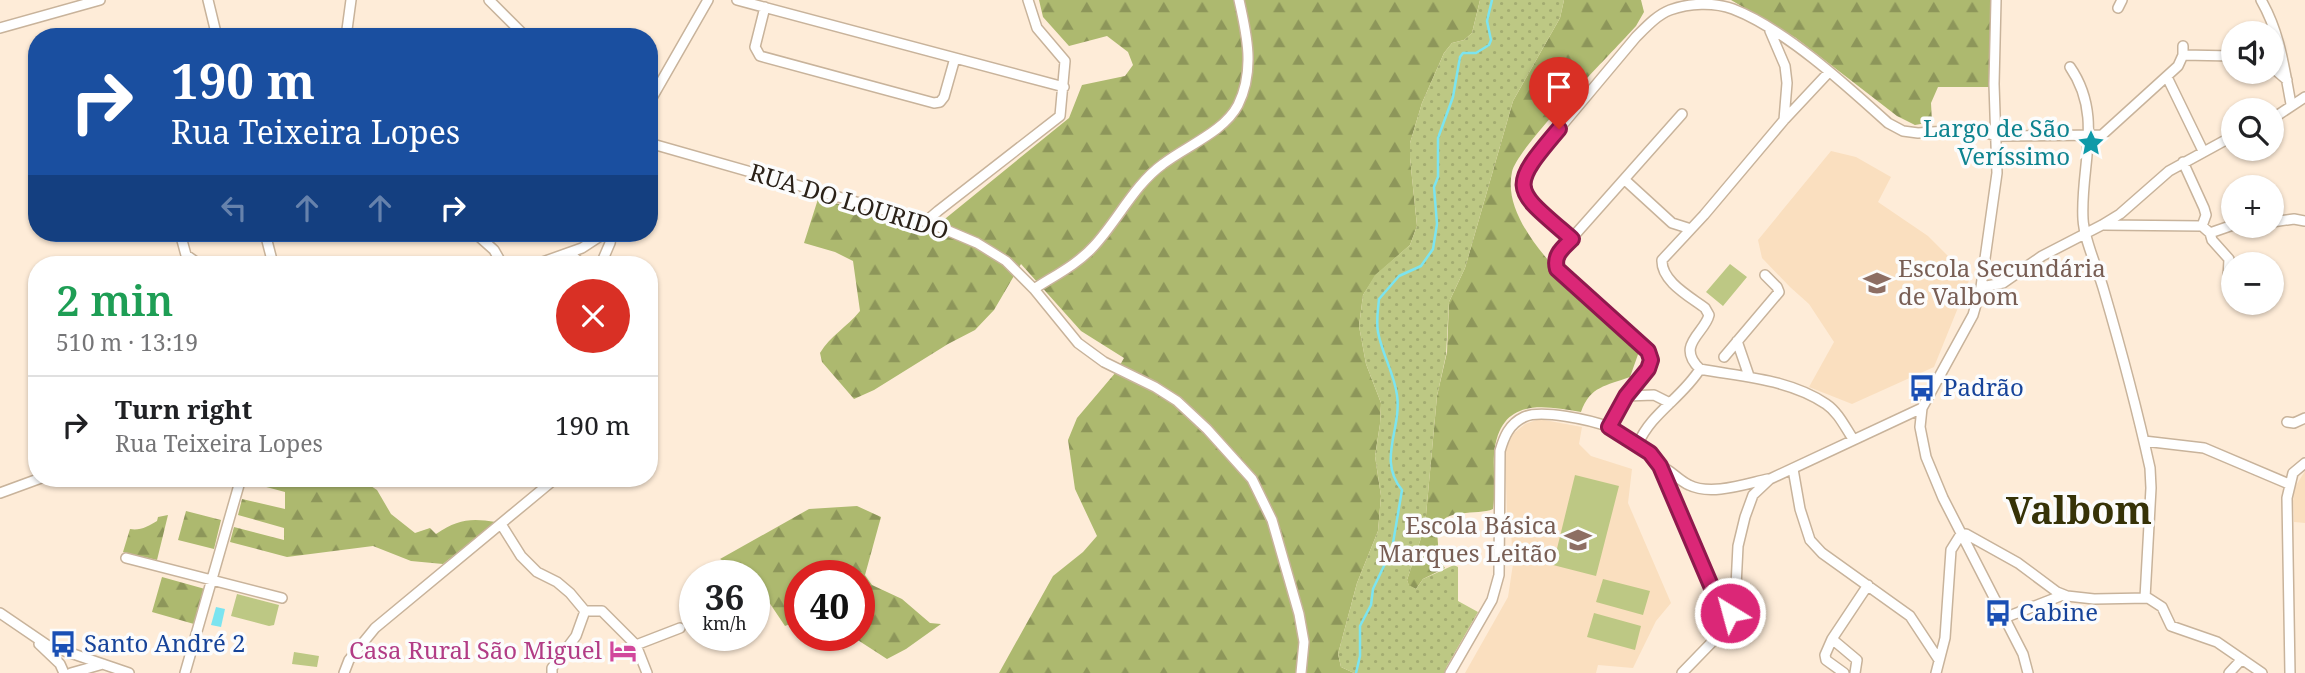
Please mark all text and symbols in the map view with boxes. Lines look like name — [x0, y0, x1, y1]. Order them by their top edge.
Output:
map controls — [2221, 21, 2284, 315]
button: sound — [2221, 21, 2284, 84]
text: 190 m — [171, 47, 315, 113]
icon: right — [56, 56, 147, 147]
pin — [1529, 57, 1589, 129]
icon: arrive — [1540, 68, 1578, 106]
button: search — [2221, 98, 2284, 161]
text: Rua Teixeira Lopes — [171, 110, 460, 153]
place label: Largo de São Veríssimo — [1923, 111, 2070, 172]
place icon: Largo de São Veríssimo — [2076, 128, 2106, 158]
street label: RUA DO LOURIDO — [746, 155, 953, 247]
button: + — [2221, 175, 2284, 238]
icon: left — [215, 189, 253, 227]
icon: ahead — [288, 189, 326, 227]
icon: ahead — [361, 189, 399, 227]
icon: right — [434, 189, 472, 227]
place label: Escola Secundária de Valbom — [1898, 251, 2106, 312]
button: − — [2221, 252, 2284, 315]
school or university icon: Escola Secundária de Valbom — [1862, 268, 1892, 298]
text: 2 min — [56, 271, 173, 328]
button: close — [556, 279, 630, 353]
text: 510 m · 13:19 — [56, 326, 198, 358]
place label: Padrão — [1943, 370, 2024, 403]
bus stop icon: Padrão — [1907, 373, 1937, 403]
text: Turn right — [115, 391, 252, 427]
icon: right — [56, 406, 94, 444]
text: 190 m — [555, 407, 630, 443]
text: Rua Teixeira Lopes — [115, 427, 323, 459]
district label: Valbom — [2006, 483, 2152, 535]
place label: Escola Básica Marques Leitão — [1379, 508, 1557, 569]
school or university icon: Escola Básica Marques Leitão — [1563, 525, 1593, 555]
speed limit sign: 40 — [784, 560, 875, 651]
text: 36 — [705, 573, 744, 620]
position arrow — [1693, 576, 1767, 650]
place label: Cabine — [2019, 595, 2098, 628]
bus stop icon: Cabine — [1983, 598, 2013, 628]
text: km/h — [702, 611, 747, 635]
place label: Santo André 2 — [84, 626, 246, 659]
bus stop icon: Santo André 2 — [48, 629, 78, 659]
place label: Casa Rural São Miguel — [349, 633, 603, 666]
hotel icon: Casa Rural São Miguel — [608, 636, 638, 666]

